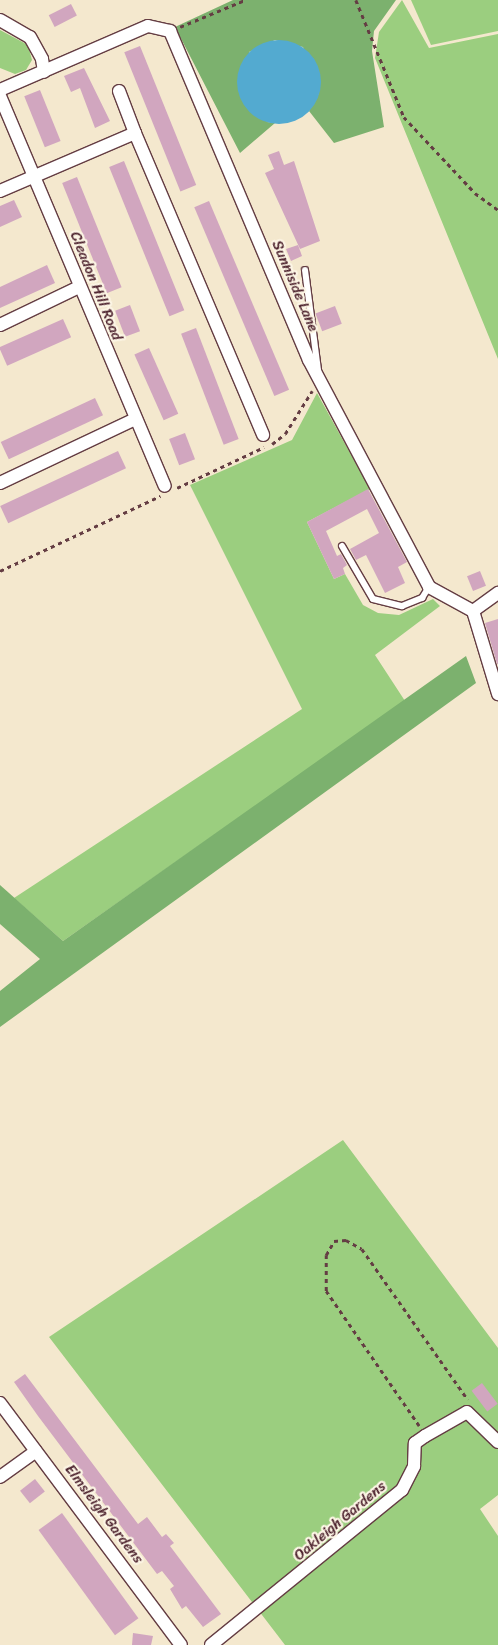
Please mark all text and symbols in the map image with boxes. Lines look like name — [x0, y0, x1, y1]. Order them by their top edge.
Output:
street label: Cleadon Hill Road — [66, 229, 126, 343]
street label: Sunniside Lane — [268, 237, 322, 335]
street label: Elmsleigh Gardens — [61, 1461, 147, 1567]
street label: Oakleigh Gardens — [290, 1477, 390, 1565]

